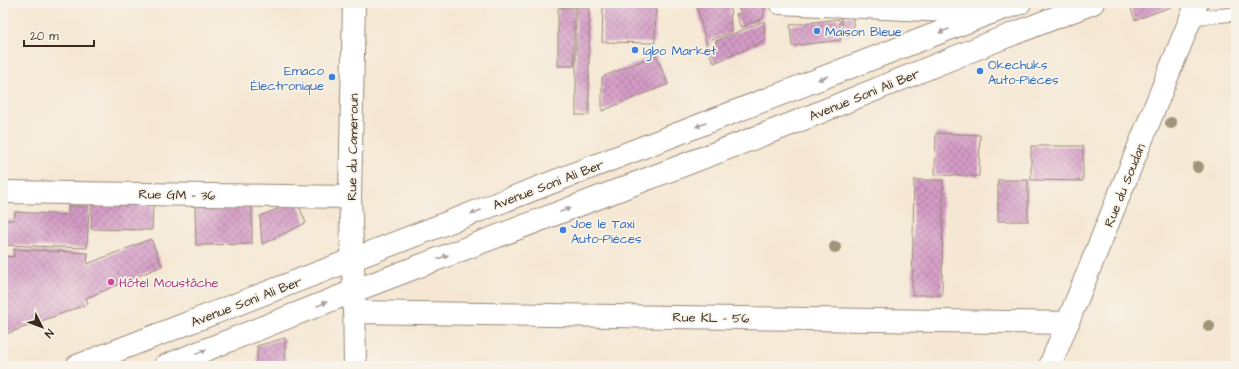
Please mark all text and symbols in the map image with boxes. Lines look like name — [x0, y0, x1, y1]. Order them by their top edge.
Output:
scale bar — [24, 22, 94, 48]
place label: Maison Bleue — [825, 23, 902, 41]
marker: Maison Bleue — [812, 26, 822, 36]
text: 20 m — [30, 28, 59, 45]
one-way arrow — [938, 29, 950, 35]
place label: Igbo Market — [643, 42, 717, 61]
marker: Igbo Market — [630, 45, 640, 55]
place label: Okechuks Auto-Pièces — [988, 56, 1059, 89]
place label: Emaco Électronique — [250, 62, 325, 95]
street label: Avenue Soni Ali Ber — [806, 65, 922, 125]
marker: Okechuks Auto-Pièces — [975, 66, 985, 76]
marker: Emaco Électronique — [327, 72, 337, 82]
one-way arrow — [816, 75, 828, 81]
street label: Rue du Cameroun — [343, 93, 363, 201]
one-way arrow — [695, 122, 707, 128]
street label: Rue du Soudan — [1100, 140, 1150, 230]
street label: Avenue Soni Ali Ber — [490, 155, 607, 214]
street label: Rue GM - 36 — [138, 185, 216, 205]
one-way arrow — [559, 207, 571, 213]
one-way arrow — [469, 209, 481, 215]
place label: Joe le Taxi Auto-Pièces — [571, 215, 642, 248]
marker: Joe le Taxi Auto-Pièces — [558, 225, 568, 235]
one-way arrow — [438, 253, 450, 259]
street label: Avenue Soni Ali Ber — [188, 272, 305, 331]
place label: Hôtel Moustâche — [119, 274, 218, 292]
marker: Hôtel Moustâche — [106, 277, 116, 287]
one-way arrow — [317, 300, 329, 306]
north arrow — [22, 307, 62, 347]
street label: Rue KL - 56 — [672, 308, 750, 328]
text: N — [41, 326, 57, 341]
one-way arrow — [196, 348, 208, 354]

